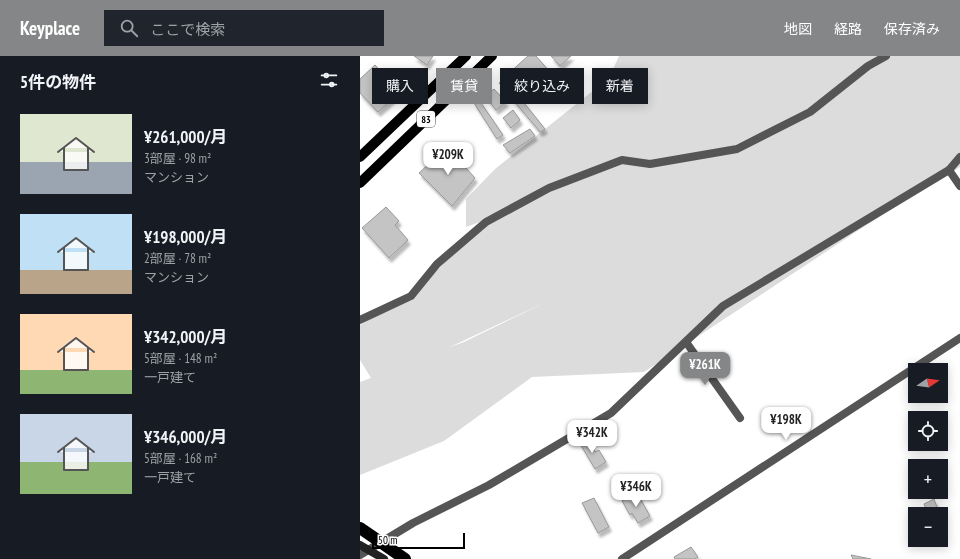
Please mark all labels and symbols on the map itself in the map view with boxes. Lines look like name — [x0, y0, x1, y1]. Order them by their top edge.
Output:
road number: 83 — [417, 111, 435, 127]
pin: ¥209K — [420, 142, 476, 176]
pin: ¥261K — [677, 352, 733, 386]
north arrow — [908, 363, 948, 403]
pin: ¥198K — [758, 407, 814, 441]
pin: ¥342K — [564, 420, 620, 454]
pin: ¥346K — [608, 474, 664, 508]
scale bar — [372, 531, 465, 550]

